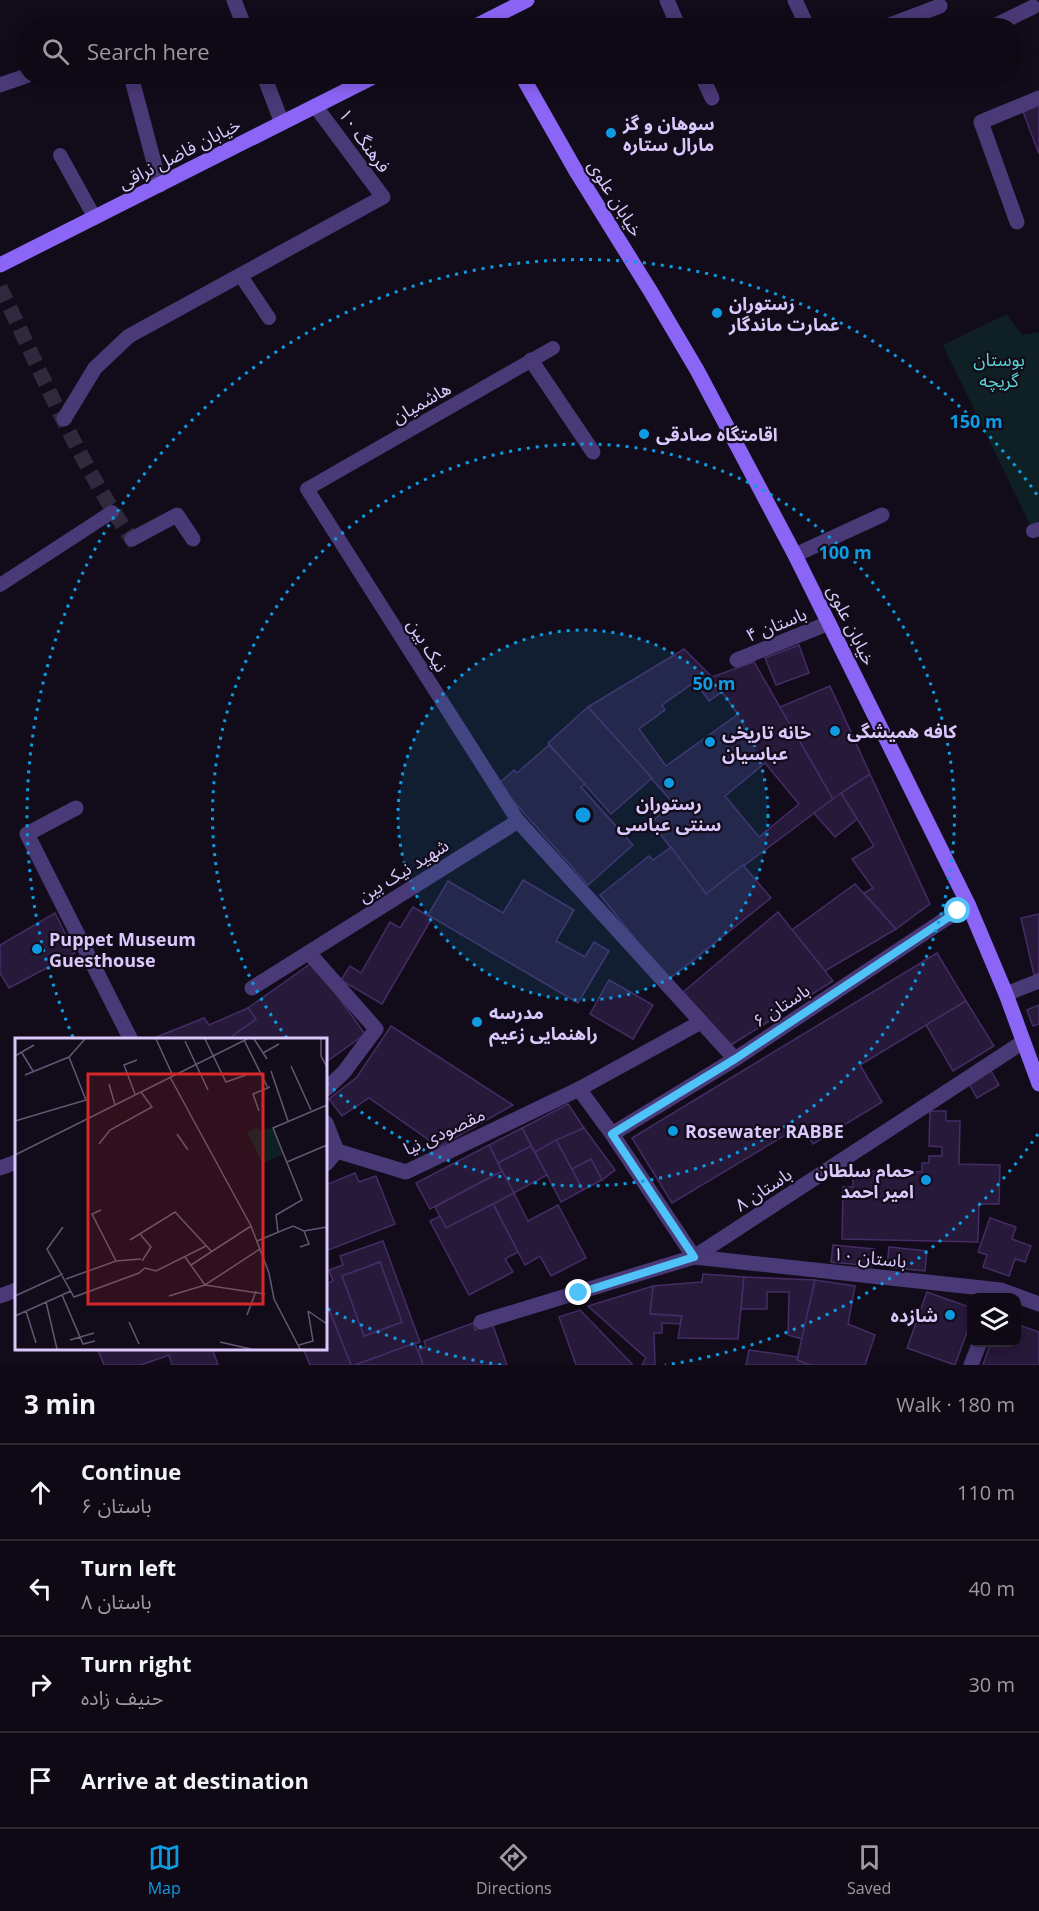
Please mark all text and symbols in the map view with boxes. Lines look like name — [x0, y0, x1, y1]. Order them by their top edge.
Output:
search box — [18, 18, 1021, 84]
icon: search — [39, 35, 72, 68]
text: Search here — [87, 36, 210, 66]
street label: فرهنگ ۱۰ — [334, 103, 396, 177]
place label: سوهان و گز مارال ستاره — [622, 111, 715, 156]
street label: خیابان فاضل نراقی — [114, 112, 244, 194]
marker: سوهان و گز مارال ستاره — [604, 126, 618, 140]
street label: خیابان علوی — [583, 155, 649, 241]
place label: رستوران عمارت ماندگار — [728, 291, 840, 336]
marker: رستوران عمارت ماندگار — [710, 306, 724, 320]
park label: بوستان گریچه — [973, 347, 1025, 392]
street label: هاشمیان — [387, 376, 455, 428]
text: 150 m — [949, 409, 1003, 433]
place label: اقامتگاه صادقی — [656, 422, 778, 446]
marker: اقامتگاه صادقی — [637, 427, 651, 441]
text: 100 m — [818, 540, 872, 564]
street label: خیابان علوی — [822, 581, 882, 669]
street label: باستان ۴ — [742, 601, 810, 647]
street label: نیک بین — [402, 614, 454, 676]
text: 50 m — [693, 671, 735, 695]
place label: کافه همیشگی — [847, 719, 958, 743]
place label: خانه تاریخی عباسیان — [722, 720, 811, 765]
marker: کافه همیشگی — [828, 724, 842, 738]
marker: خانه تاریخی عباسیان — [703, 735, 717, 749]
marker: رستوران سنتی عباسی — [662, 776, 676, 790]
place label: رستوران سنتی عباسی — [617, 791, 721, 836]
centre of rings — [573, 805, 593, 825]
street label: شهید نیک بین — [353, 833, 453, 907]
route start — [944, 897, 970, 923]
place label: Puppet Museum Guesthouse — [49, 927, 196, 972]
marker: Puppet Museum Guesthouse — [30, 942, 44, 956]
street label: باستان ۶ — [748, 978, 814, 1032]
place label: مدرسه راهنمایی زعیم — [489, 1000, 598, 1047]
marker: مدرسه راهنمایی زعیم — [470, 1015, 484, 1029]
inset map — [15, 1038, 327, 1350]
street label: مقصودی نیا — [399, 1102, 489, 1160]
place label: Rosewater RABBE — [685, 1119, 844, 1143]
marker: Rosewater RABBE — [666, 1124, 680, 1138]
place label: حمام سلطان امیر احمد — [815, 1158, 914, 1203]
street label: باستان ۸ — [730, 1162, 796, 1216]
marker: حمام سلطان امیر احمد — [919, 1173, 933, 1187]
street label: باستان ۱۰ — [832, 1241, 908, 1273]
route end — [565, 1279, 591, 1305]
map controls — [967, 1293, 1021, 1347]
button: layers — [967, 1293, 1021, 1347]
place label: شازده — [891, 1303, 938, 1327]
marker: شازده — [943, 1308, 957, 1322]
text: 3 min — [24, 1386, 96, 1422]
text: Walk · 180 m — [896, 1391, 1015, 1418]
text: Continue — [81, 1456, 181, 1486]
icon: ahead — [24, 1476, 57, 1509]
text: 110 m — [957, 1479, 1015, 1506]
text: باستان ۶ — [81, 1492, 152, 1519]
text: Turn left — [81, 1552, 176, 1582]
icon: left — [24, 1572, 57, 1605]
text: 40 m — [968, 1575, 1015, 1602]
text: باستان ۸ — [81, 1588, 152, 1615]
text: Turn right — [81, 1648, 192, 1678]
icon: right — [24, 1668, 57, 1701]
text: 30 m — [968, 1671, 1015, 1698]
text: حنیف زاده — [81, 1684, 164, 1711]
icon: arrive — [24, 1764, 57, 1797]
text: Arrive at destination — [81, 1765, 309, 1795]
tab: Map — [148, 1841, 181, 1899]
tab: Directions — [476, 1841, 552, 1899]
tab: Saved — [847, 1841, 891, 1899]

